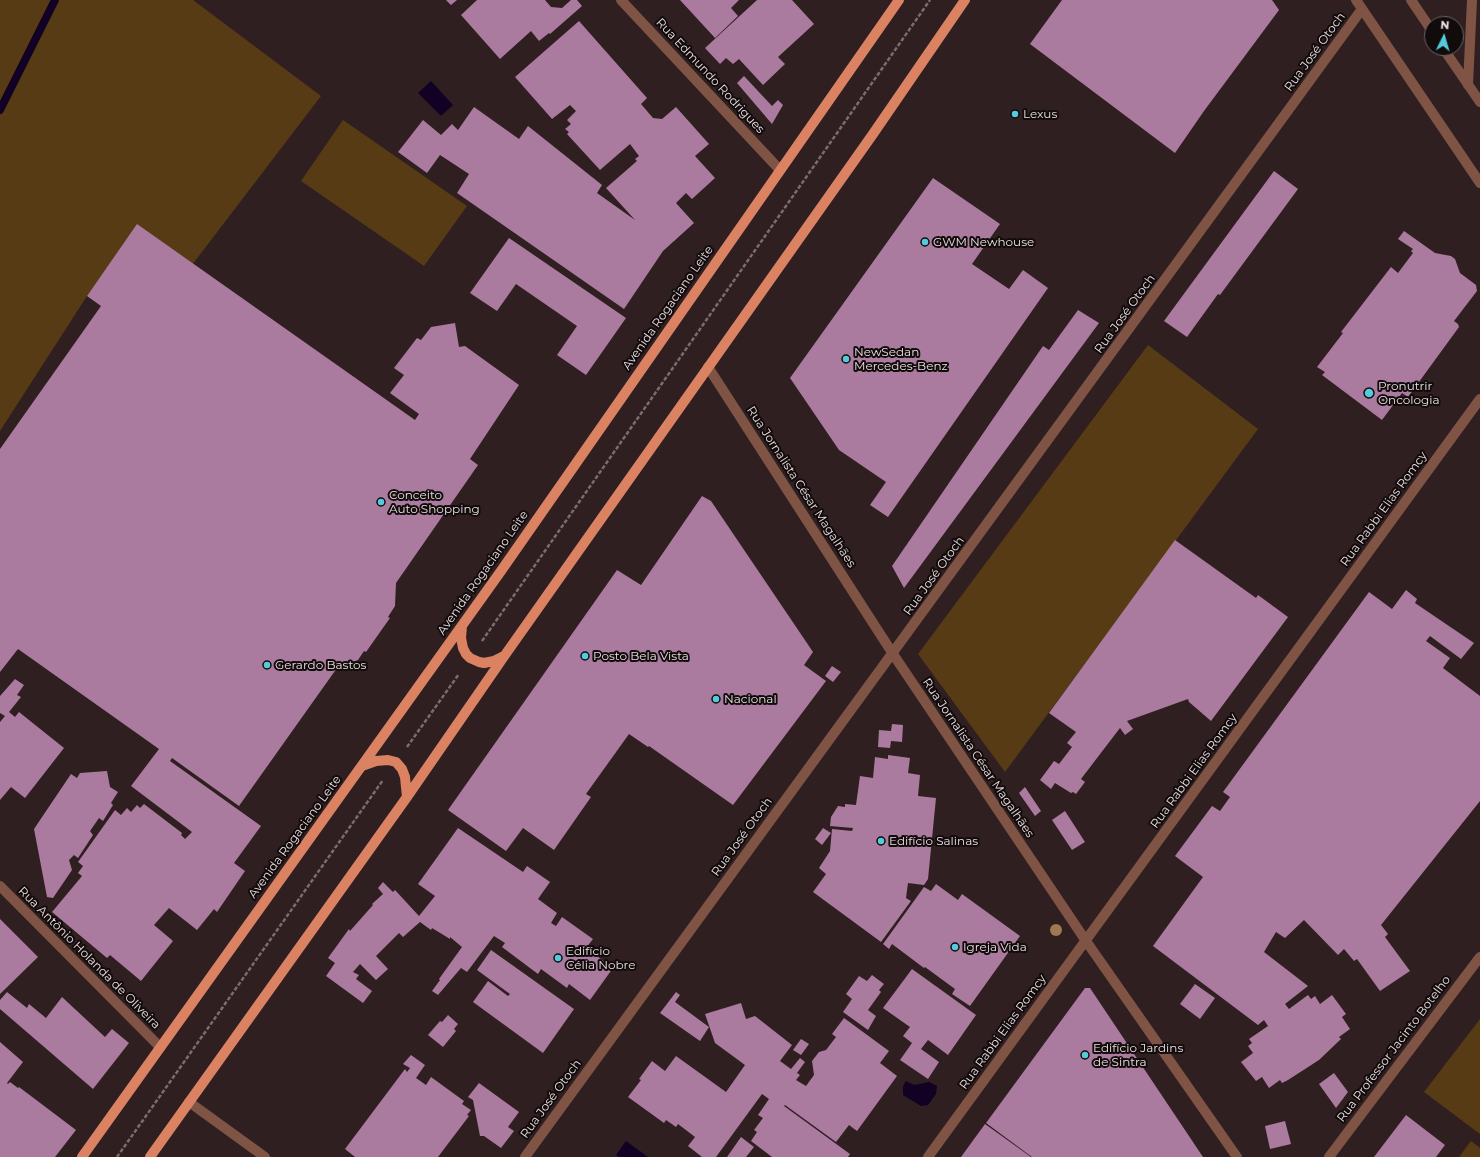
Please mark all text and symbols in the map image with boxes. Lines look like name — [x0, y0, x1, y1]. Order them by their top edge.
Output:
street label: Rua José Otoch — [1282, 10, 1348, 94]
street label: Rua Edmundo Rodrigues — [653, 15, 767, 137]
north arrow — [1424, 16, 1464, 56]
text: N — [1440, 18, 1450, 32]
place label: Lexus — [1023, 107, 1057, 121]
marker: Lexus — [1010, 109, 1020, 119]
place label: GWM Newhouse — [933, 235, 1034, 249]
marker: GWM Newhouse — [920, 237, 930, 247]
street label: Avenida Rogaciano Leite — [620, 243, 716, 373]
street label: Rua José Otoch — [1092, 272, 1158, 356]
place label: NewSedan Mercedes-Benz — [854, 345, 948, 373]
marker: NewSedan Mercedes-Benz — [841, 354, 851, 364]
place label: Pronutrir Oncologia — [1378, 379, 1440, 407]
marker: Pronutrir Oncologia — [1363, 387, 1375, 399]
street label: Rua Jornalista César Magalhães — [743, 404, 859, 570]
street label: Rua Rabbi Elias Romcy — [1338, 449, 1430, 569]
place label: Conceito Auto Shopping — [389, 488, 480, 516]
marker: Conceito Auto Shopping — [376, 497, 386, 507]
street label: Avenida Rogaciano Leite — [435, 508, 531, 638]
street label: Rua José Otoch — [901, 534, 967, 618]
place label: Posto Bela Vista — [593, 649, 689, 663]
marker: Posto Bela Vista — [580, 651, 590, 661]
place label: Gerardo Bastos — [275, 658, 366, 672]
marker: Gerardo Bastos — [262, 660, 272, 670]
street label: Rua Jornalista César Magalhães — [919, 675, 1037, 841]
place label: Nacional — [724, 692, 777, 706]
marker: Nacional — [711, 694, 721, 704]
street label: Rua Rabbi Elias Romcy — [1148, 711, 1240, 831]
street label: Avenida Rogaciano Leite — [246, 773, 344, 901]
street label: Rua José Otoch — [709, 795, 775, 879]
place label: Edifício Salinas — [889, 834, 978, 848]
marker: Edifício Salinas — [876, 836, 886, 846]
street label: Rua Antônio Holanda de Oliveira — [15, 884, 163, 1032]
place label: Igreja Vida — [963, 940, 1027, 954]
marker: Igreja Vida — [950, 942, 960, 952]
place label: Edifício Célia Nobre — [566, 944, 635, 972]
marker: Edifício Célia Nobre — [553, 953, 563, 963]
street label: Rua Rabbi Elias Romcy — [957, 972, 1049, 1092]
street label: Rua Professor Jacinto Botelho — [1334, 973, 1454, 1125]
place label: Edifício Jardins de Sintra — [1093, 1041, 1183, 1069]
marker: Edifício Jardins de Sintra — [1080, 1050, 1090, 1060]
street label: Rua José Otoch — [518, 1057, 584, 1141]

